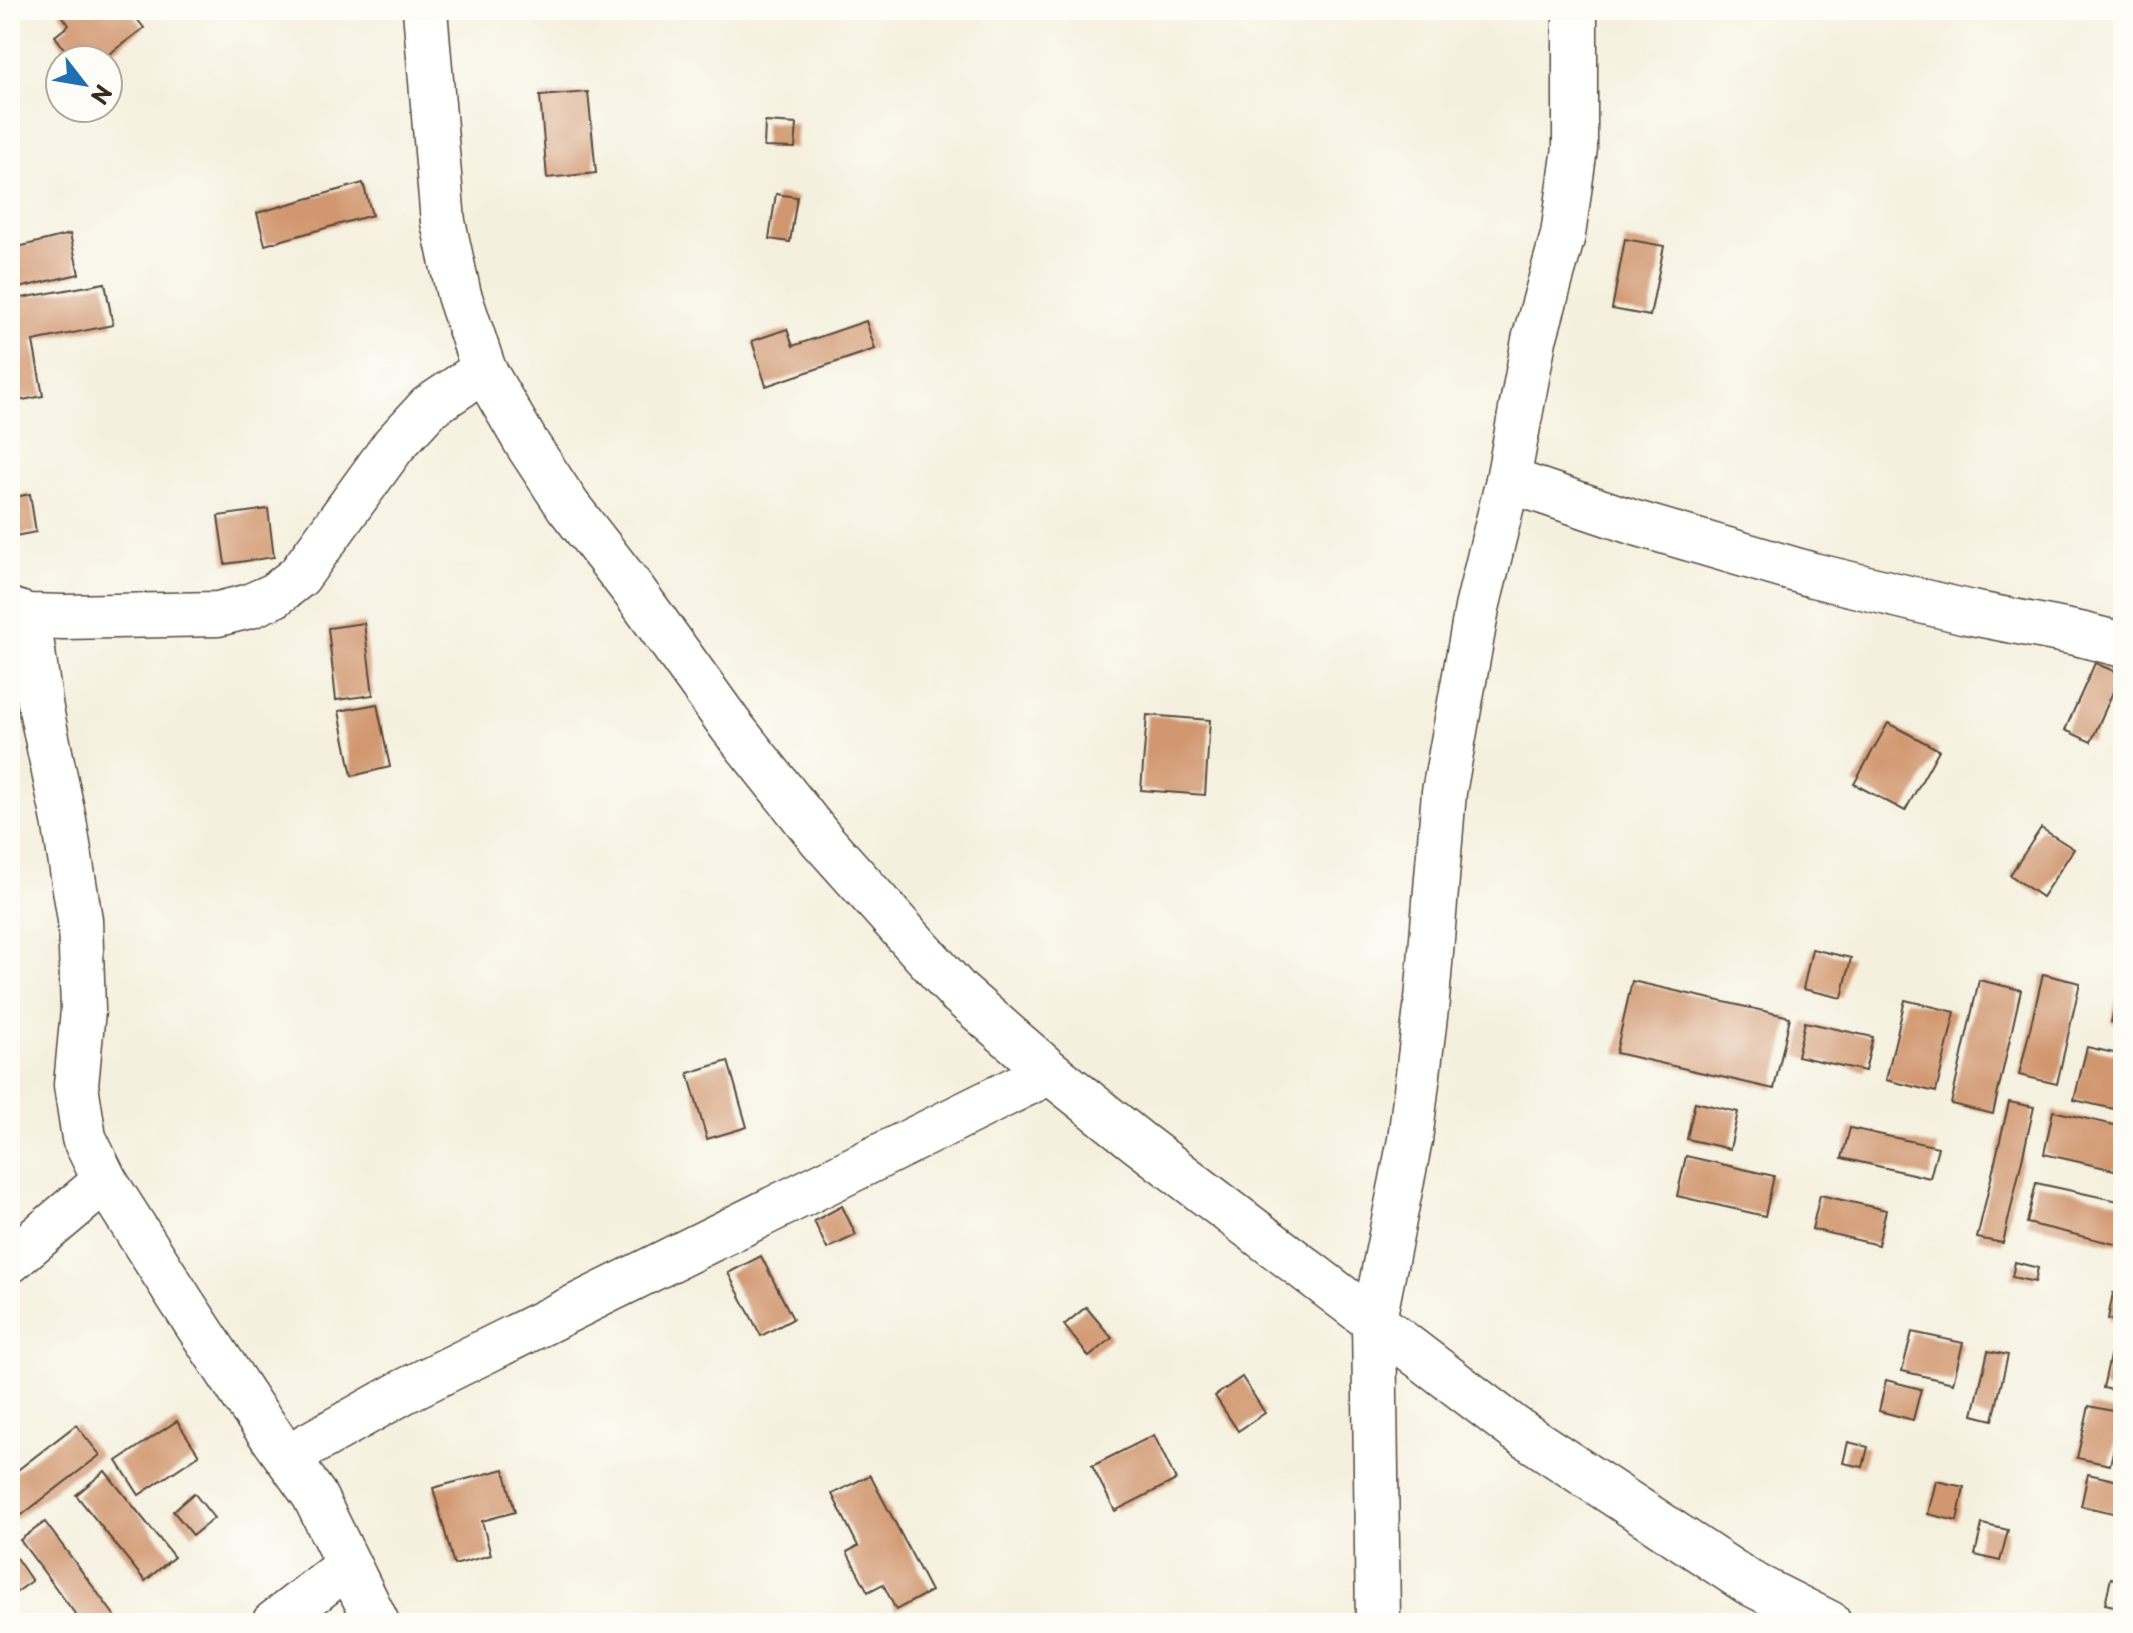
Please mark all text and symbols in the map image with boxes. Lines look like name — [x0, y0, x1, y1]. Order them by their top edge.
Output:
north arrow — [44, 44, 124, 124]
text: N — [84, 79, 121, 111]

